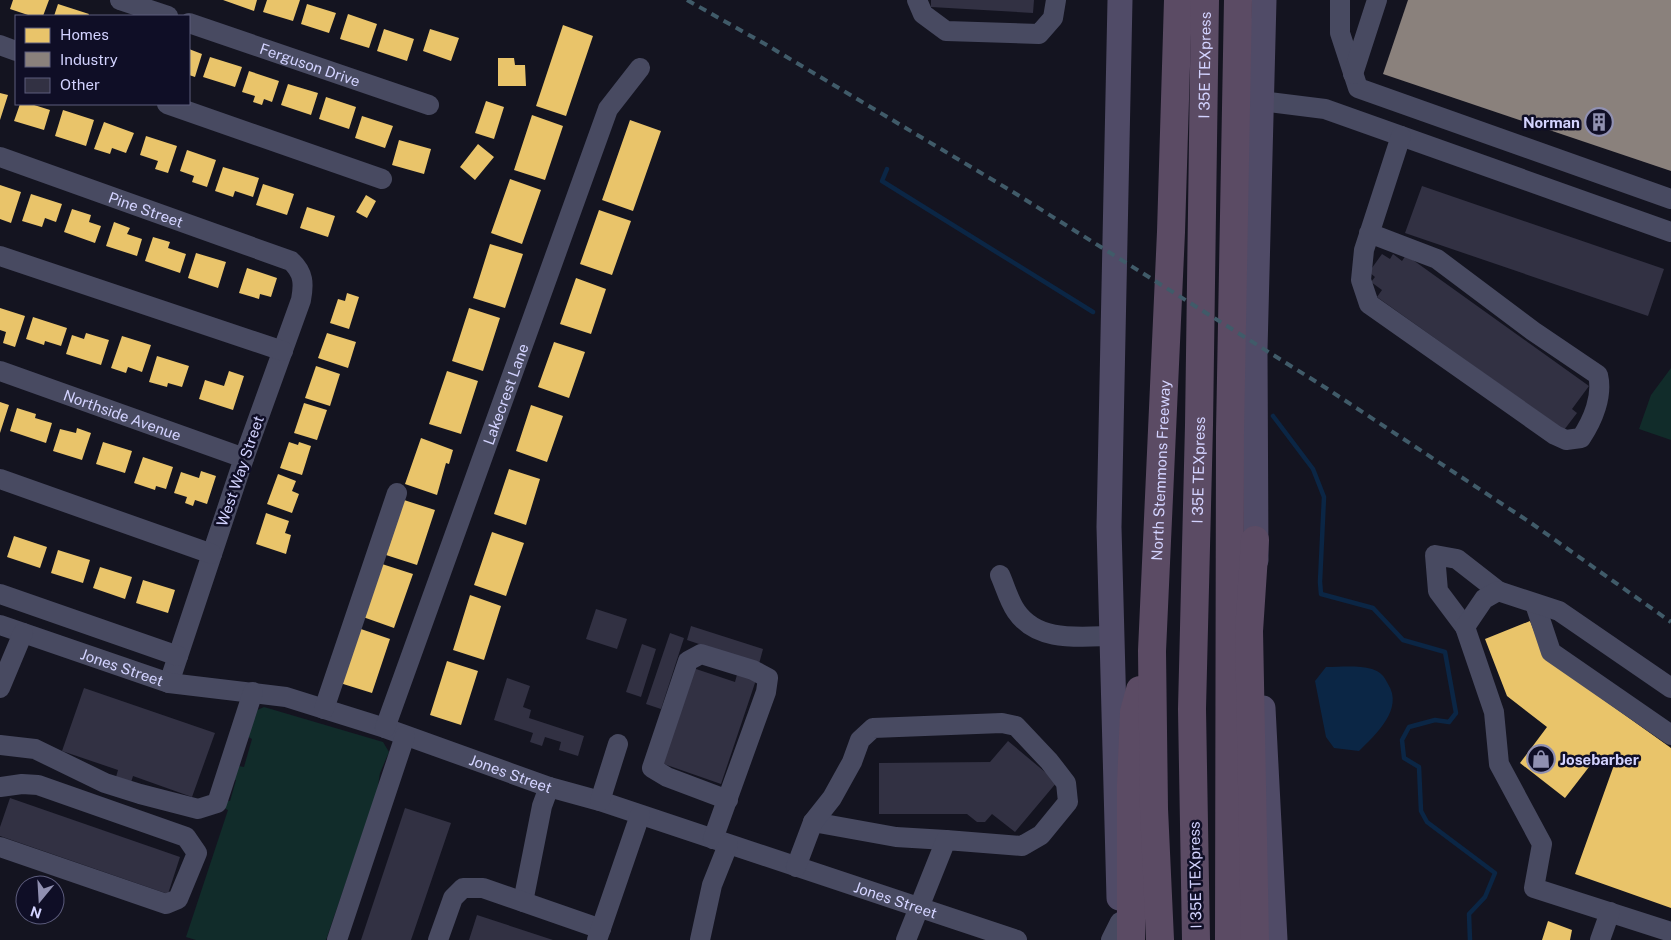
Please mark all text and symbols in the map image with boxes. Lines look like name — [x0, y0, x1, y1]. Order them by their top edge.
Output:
street label: I 35E TEXpress — [1195, 12, 1213, 119]
legend — [15, 15, 190, 105]
text: Homes — [60, 26, 109, 43]
street label: Ferguson Drive — [258, 39, 363, 89]
text: Industry — [60, 51, 118, 68]
text: Other — [60, 76, 100, 93]
building icon: Norman — [1584, 107, 1614, 137]
place label: Norman — [1523, 114, 1580, 131]
street label: Pine Street — [106, 188, 186, 230]
street label: Lakecrest Lane — [479, 341, 531, 447]
street label: North Stemmons Freeway — [1148, 380, 1173, 561]
street label: Northside Avenue — [61, 386, 184, 443]
street label: West Way Street — [213, 413, 267, 528]
street label: I 35E TEXpress — [1188, 416, 1208, 524]
street label: Jones Street — [78, 645, 166, 689]
shop icon: Josebarber — [1526, 744, 1556, 774]
street label: Jones Street — [467, 751, 555, 796]
place label: Josebarber — [1560, 751, 1639, 768]
street label: I 35E TEXpress — [1186, 821, 1204, 929]
north arrow — [15, 875, 65, 925]
street label: Jones Street — [852, 878, 939, 921]
text: N — [28, 903, 44, 922]

